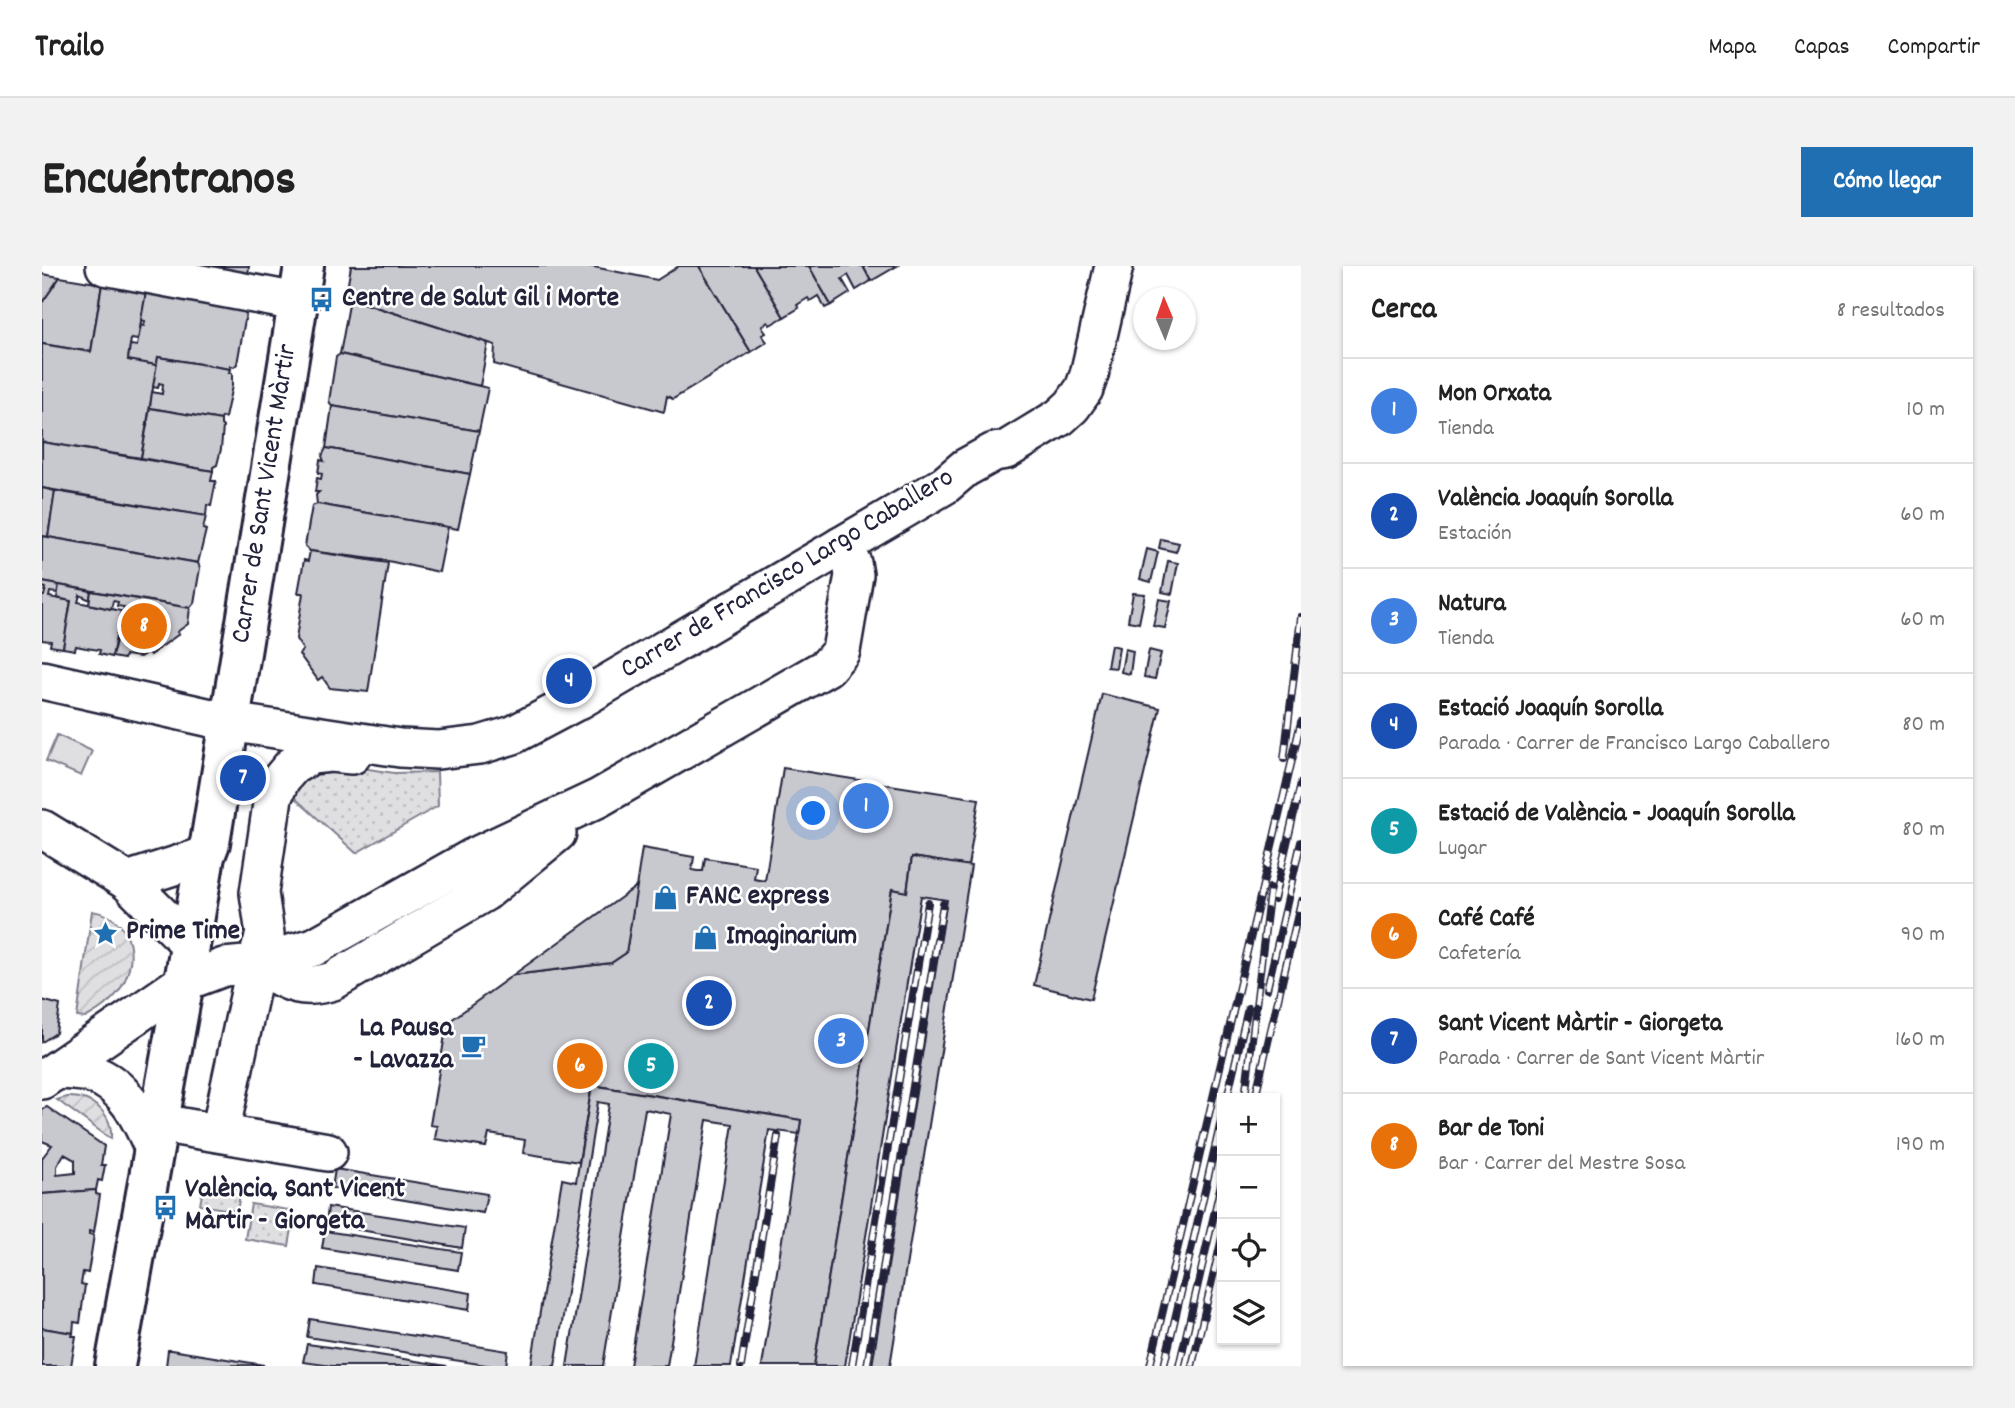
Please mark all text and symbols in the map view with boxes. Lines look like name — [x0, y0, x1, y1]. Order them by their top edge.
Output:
text: Trailo — [35, 25, 105, 72]
text: Mapa — [1708, 31, 1756, 65]
text: Capas — [1794, 31, 1850, 65]
text: Compartir — [1888, 31, 1980, 65]
text: Encuéntranos — [42, 147, 296, 217]
button: Cómo llegar — [1801, 147, 1973, 217]
place label: Centre de Salut Gil i Morte — [342, 280, 619, 320]
bus stop icon: Centre de Salut Gil i Morte — [308, 286, 336, 314]
north arrow — [1133, 287, 1196, 350]
text: Cerca — [1371, 290, 1436, 333]
text: 8 resultados — [1837, 295, 1945, 328]
street label: Carrer de Sant Vicent Màrtir — [223, 341, 309, 646]
text: Mon Orxata — [1438, 376, 1551, 413]
text: 1 — [1391, 394, 1397, 427]
text: 10 m — [1906, 394, 1945, 427]
text: Tienda — [1438, 413, 1494, 446]
street label: Carrer de Francisco Largo Caballero — [614, 459, 962, 691]
text: València Joaquín Sorolla — [1438, 481, 1673, 518]
text: 2 — [1389, 499, 1399, 532]
text: 60 m — [1900, 499, 1945, 532]
text: Estación — [1438, 518, 1512, 551]
text: Natura — [1438, 586, 1506, 623]
pin: 8 — [121, 600, 167, 652]
text: 3 — [1389, 604, 1399, 637]
text: 60 m — [1900, 604, 1945, 637]
text: Tienda — [1438, 623, 1494, 656]
pin: 4 — [546, 655, 592, 707]
text: Estació Joaquín Sorolla — [1438, 691, 1663, 728]
text: 4 — [1389, 709, 1399, 742]
text: 80 m — [1902, 709, 1945, 742]
text: Parada · Carrer de Francisco Largo Caballero — [1438, 728, 1830, 761]
pin: 7 — [220, 752, 266, 804]
pin: 1 — [843, 780, 889, 832]
your location — [796, 796, 830, 830]
text: Estació de València - Joaquín Sorolla — [1438, 796, 1795, 833]
text: 5 — [1389, 814, 1399, 847]
text: 80 m — [1902, 814, 1945, 847]
text: Lugar — [1438, 833, 1487, 866]
place label: FANC express — [686, 878, 830, 918]
shop icon: FANC express — [652, 884, 680, 912]
text: Café Café — [1438, 901, 1535, 938]
place label: Prime Time — [126, 913, 240, 953]
place label: Imaginarium — [726, 918, 857, 958]
place icon: Prime Time — [92, 919, 120, 947]
text: 6 — [1388, 919, 1400, 952]
text: 90 m — [1901, 919, 1945, 952]
shop icon: Imaginarium — [692, 924, 720, 952]
text: Cafetería — [1438, 938, 1521, 971]
pin: 2 — [686, 977, 732, 1029]
text: Sant Vicent Màrtir - Giorgeta — [1438, 1006, 1722, 1043]
place label: La Pausa - Lavazza — [353, 1010, 454, 1082]
pin: 3 — [818, 1015, 864, 1067]
text: 7 — [1390, 1024, 1398, 1057]
text: 160 m — [1895, 1024, 1945, 1057]
cafe icon: La Pausa - Lavazza — [459, 1032, 487, 1060]
pin: 6 — [557, 1040, 603, 1092]
pin: 5 — [628, 1040, 674, 1092]
text: Parada · Carrer de Sant Vicent Màrtir — [1438, 1043, 1764, 1076]
map controls — [1217, 1093, 1280, 1345]
button: + — [1217, 1093, 1280, 1156]
text: Bar de Toni — [1438, 1111, 1544, 1148]
text: 8 — [1389, 1129, 1399, 1162]
text: 190 m — [1896, 1129, 1945, 1162]
text: Bar · Carrer del Mestre Sosa — [1438, 1148, 1685, 1181]
button: − — [1217, 1156, 1280, 1219]
place label: València, Sant Vicent Màrtir - Giorgeta — [185, 1171, 406, 1243]
bus stop icon: València, Sant Vicent Màrtir - Giorgeta — [151, 1193, 179, 1221]
button: locate — [1217, 1219, 1280, 1282]
button: layers — [1217, 1282, 1280, 1345]

